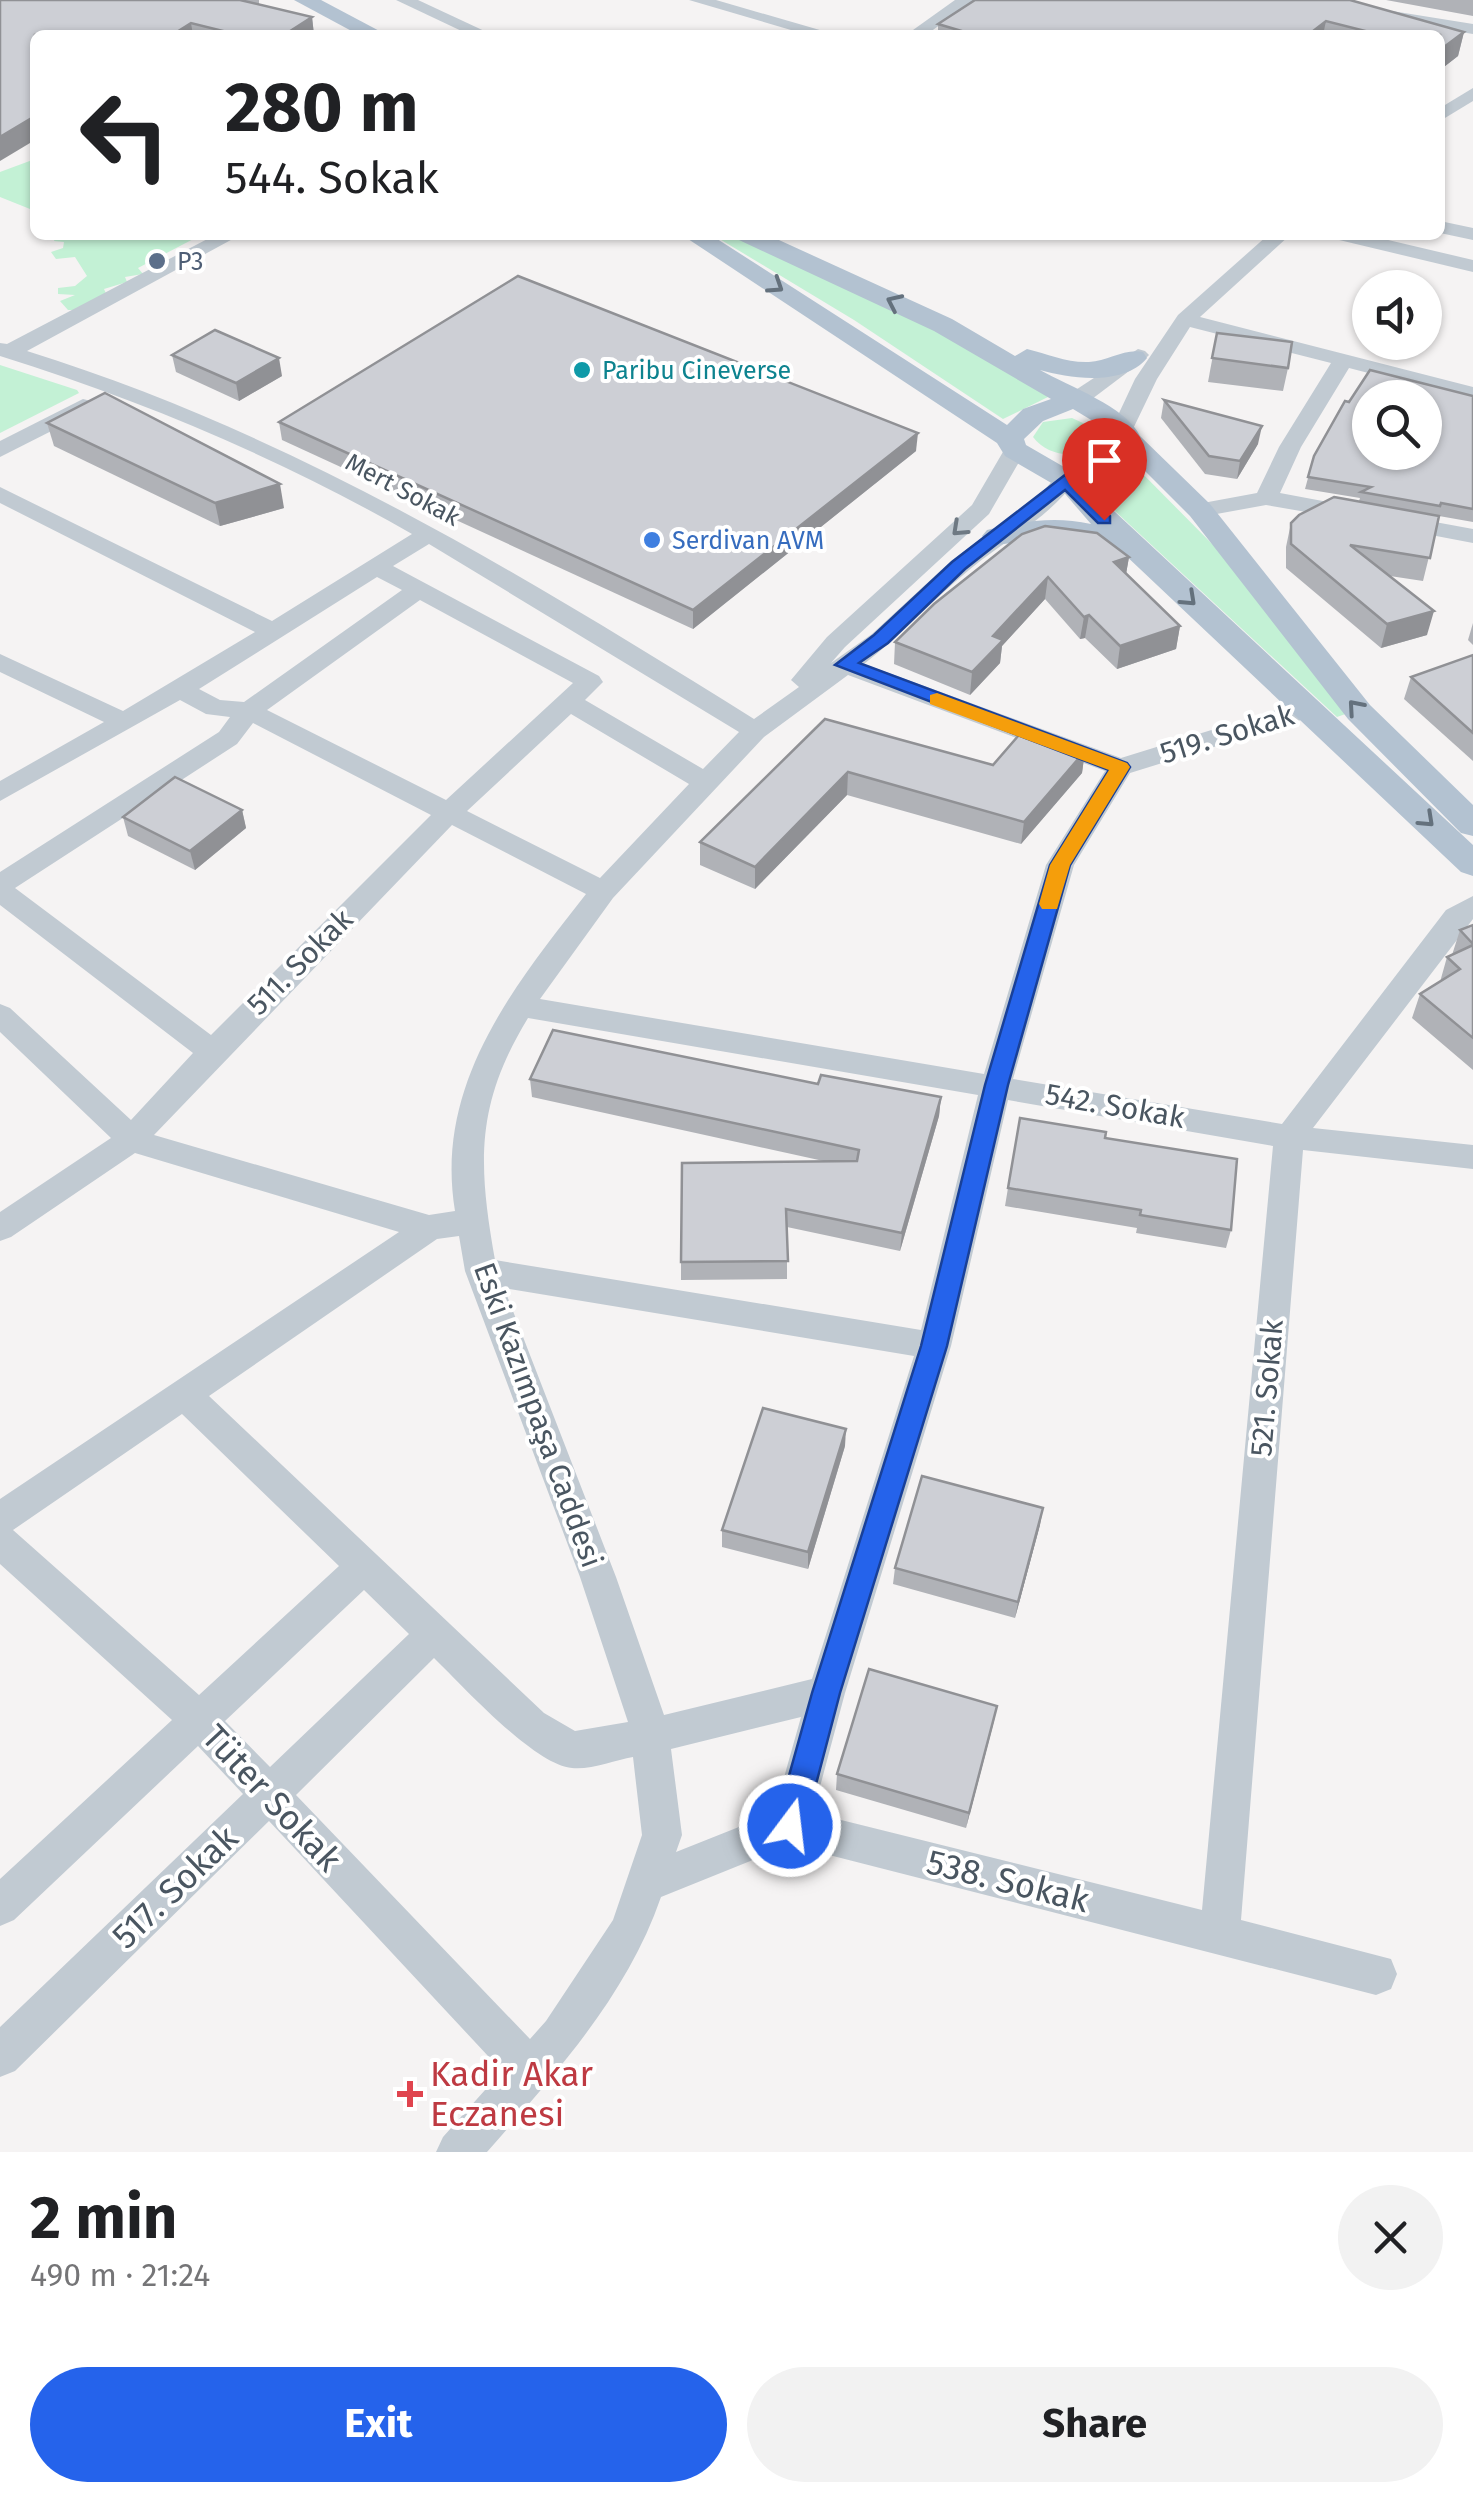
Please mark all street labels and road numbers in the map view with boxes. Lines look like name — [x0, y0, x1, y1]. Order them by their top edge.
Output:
street label: Mert Sokak — [340, 447, 465, 533]
street label: 519. Sokak — [1156, 696, 1299, 771]
street label: 511. Sokak — [240, 901, 361, 1022]
street label: 542. Sokak — [1043, 1076, 1188, 1136]
street label: Eski Kazımpaşa Caddesi — [466, 1258, 610, 1572]
street label: 521. Sokak — [1243, 1317, 1291, 1458]
street label: Tüter Sokak — [194, 1716, 350, 1880]
street label: 517. Sokak — [104, 1817, 246, 1957]
street label: 538. Sokak — [923, 1841, 1093, 1921]

